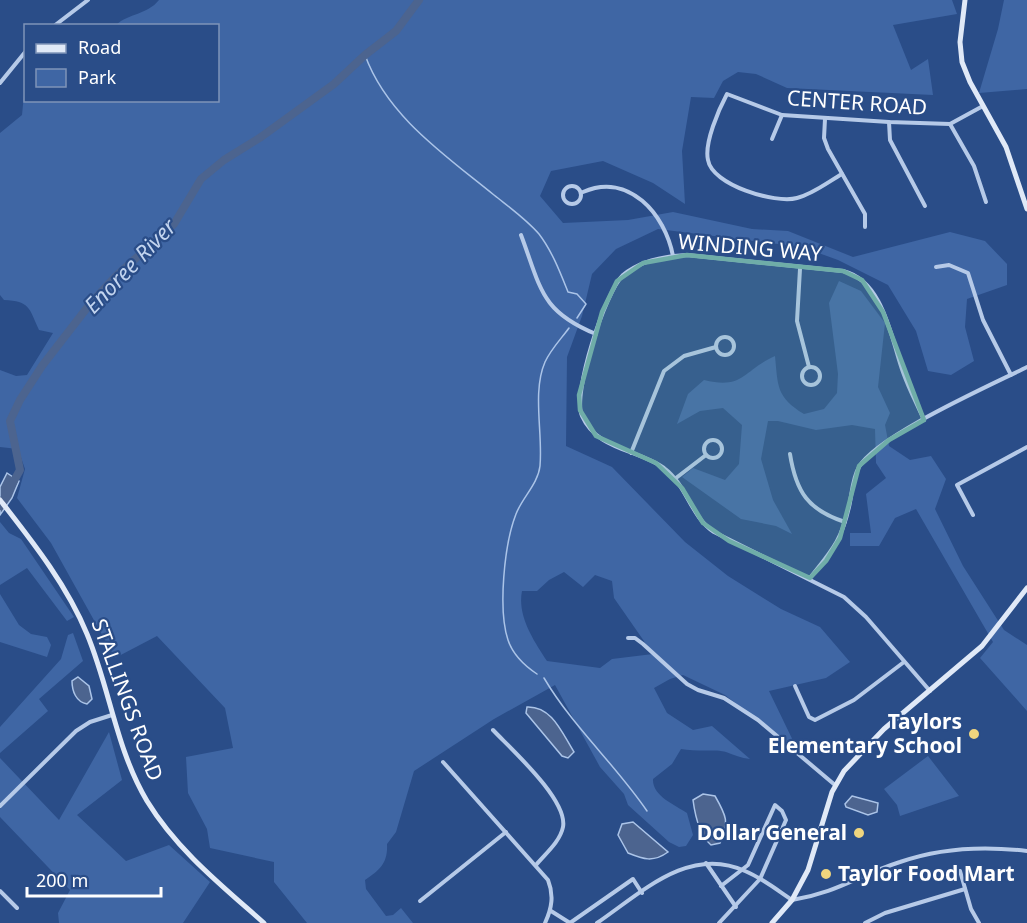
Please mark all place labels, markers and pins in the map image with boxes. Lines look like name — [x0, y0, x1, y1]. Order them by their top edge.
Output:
place label: Taylors Elementary School — [768, 707, 962, 759]
marker: Taylors Elementary School — [967, 727, 981, 741]
place label: Dollar General — [697, 818, 847, 846]
marker: Dollar General — [852, 826, 866, 840]
place label: Taylor Food Mart — [838, 859, 1015, 887]
marker: Taylor Food Mart — [819, 867, 833, 881]

